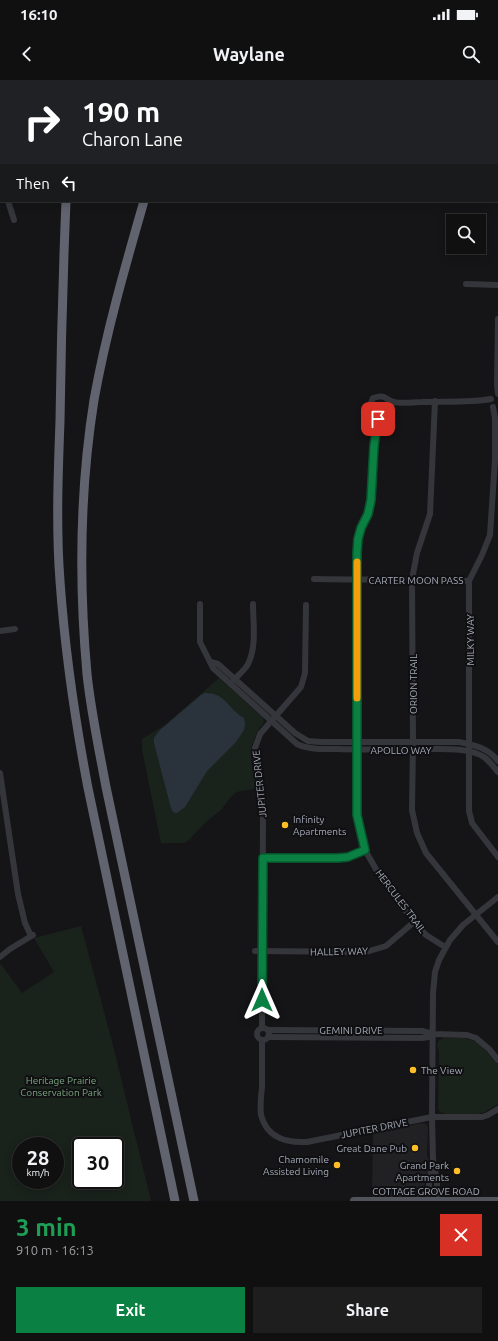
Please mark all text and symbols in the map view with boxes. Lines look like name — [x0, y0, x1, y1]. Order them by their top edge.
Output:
text: 16:10 — [20, 6, 58, 23]
icon: back — [16, 43, 38, 65]
icon: search — [460, 43, 482, 65]
text: Waylane — [213, 44, 285, 64]
icon: right — [16, 96, 68, 148]
text: 190 m — [82, 96, 160, 127]
text: Charon Lane — [82, 129, 183, 149]
icon: left — [58, 172, 80, 194]
text: Then — [16, 175, 50, 192]
map controls — [446, 214, 486, 254]
button: search — [446, 214, 486, 254]
pin — [361, 402, 395, 436]
icon: arrive — [367, 408, 389, 430]
street label: CARTER MOON PASS — [368, 575, 464, 586]
street label: MILKY WAY — [465, 614, 476, 666]
street label: ORION TRAIL — [408, 654, 419, 714]
street label: APOLLO WAY — [371, 745, 432, 756]
street label: JUPITER DRIVE — [250, 749, 269, 818]
place label: Infinity Apartments — [293, 814, 346, 837]
marker: Infinity Apartments — [280, 820, 290, 830]
street label: HERCULES TRAIL — [373, 868, 428, 935]
street label: HALLEY WAY — [310, 945, 368, 958]
position arrow — [241, 979, 283, 1021]
street label: GEMINI DRIVE — [319, 1025, 383, 1036]
marker: The View — [408, 1065, 418, 1075]
place label: The View — [421, 1065, 463, 1076]
park label: Heritage Prairie Conservation Park — [20, 1075, 102, 1098]
street label: JUPITER DRIVE — [340, 1117, 409, 1140]
speed limit sign: 30 — [72, 1137, 124, 1189]
place label: Great Dane Pub — [336, 1143, 407, 1154]
marker: Great Dane Pub — [410, 1143, 420, 1153]
text: 28 — [27, 1146, 49, 1169]
place label: Chamomile Assisted Living — [263, 1154, 329, 1177]
marker: Chamomile Assisted Living — [332, 1160, 342, 1170]
place label: Grand Park Apartments — [396, 1160, 449, 1183]
marker: Grand Park Apartments — [452, 1166, 462, 1176]
text: km/h — [26, 1167, 50, 1178]
street label: COTTAGE GROVE ROAD — [372, 1186, 480, 1197]
text: 3 min — [16, 1214, 77, 1241]
button: close — [440, 1214, 482, 1256]
text: 910 m · 16:13 — [16, 1243, 94, 1257]
button: Exit — [16, 1287, 245, 1333]
button: Share — [253, 1287, 482, 1333]

